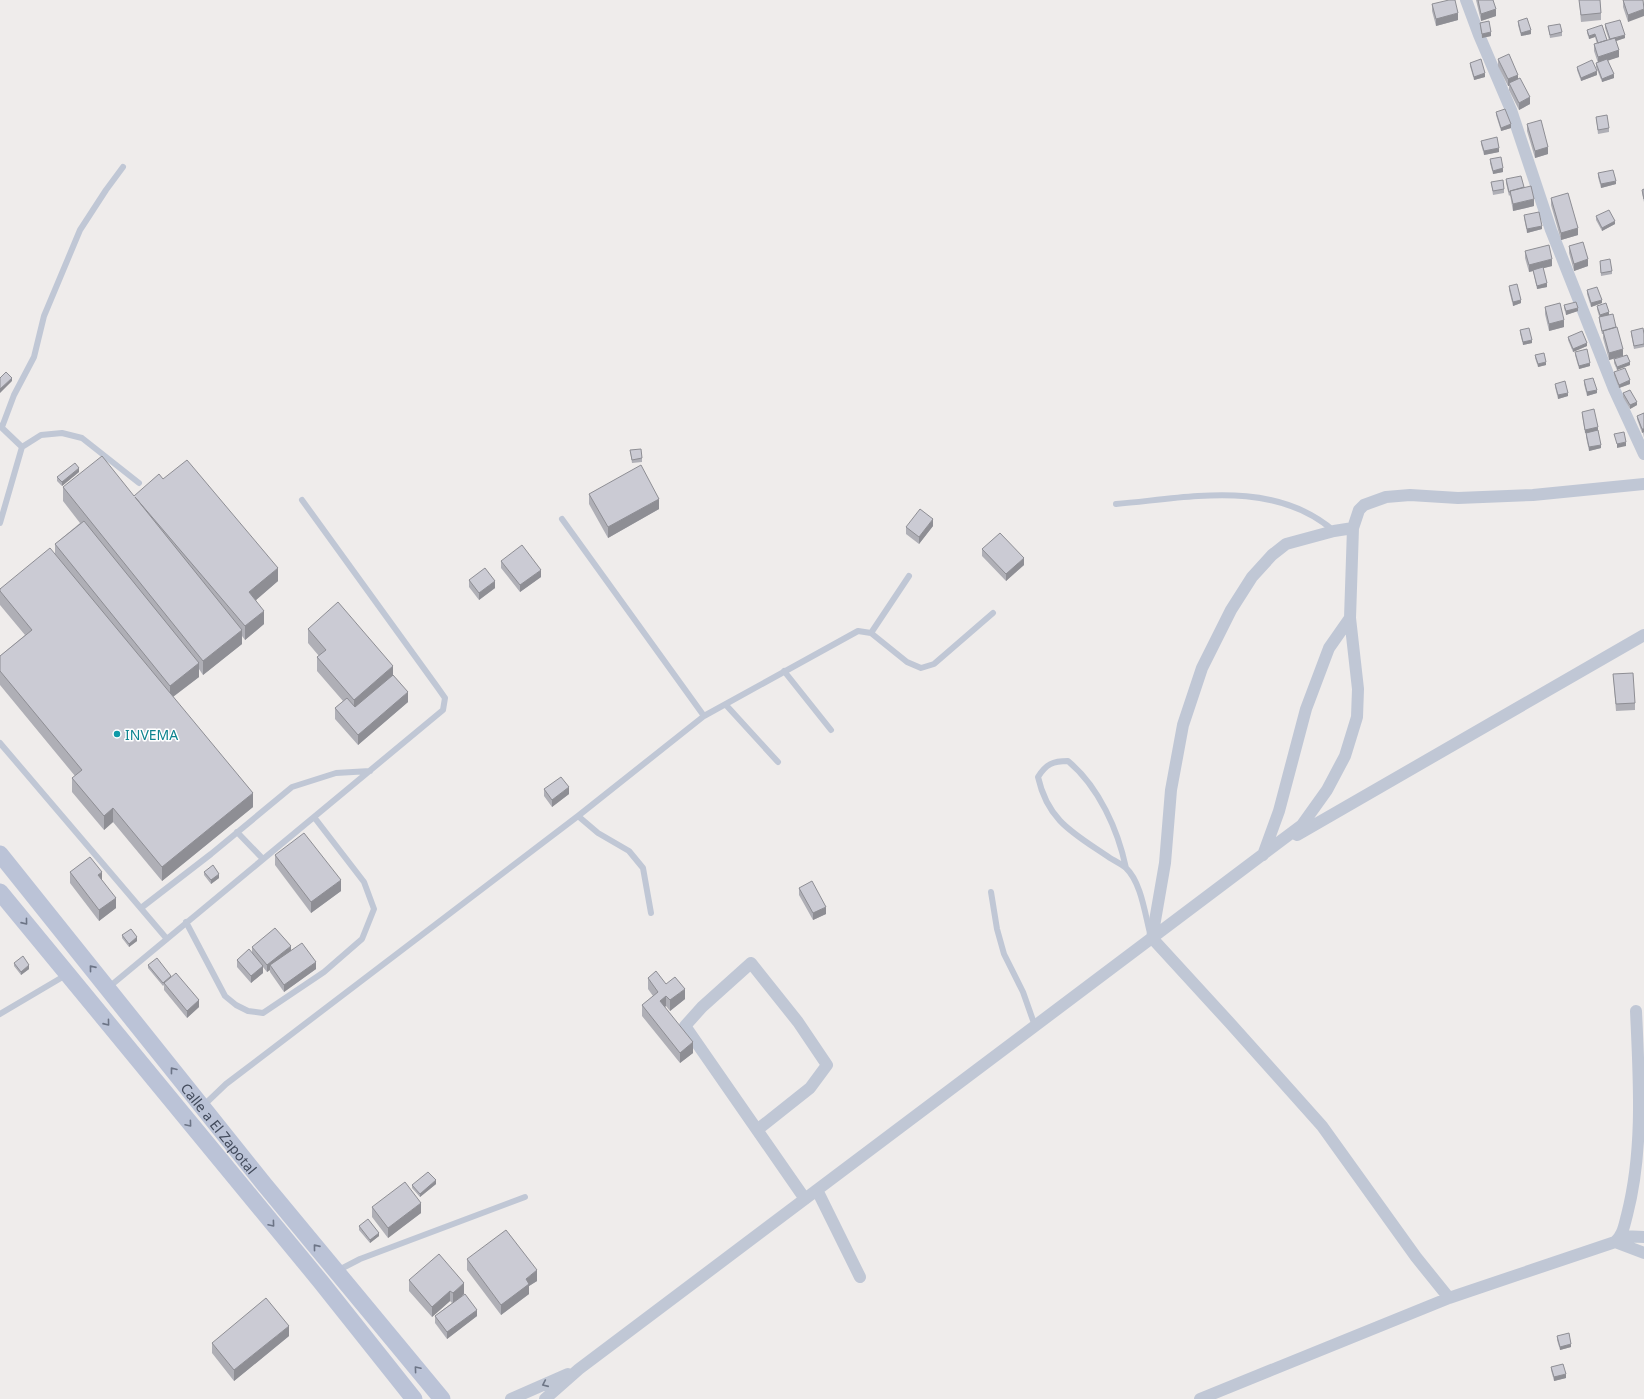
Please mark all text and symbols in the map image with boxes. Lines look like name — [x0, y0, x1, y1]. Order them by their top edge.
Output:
place label: INVEMA — [125, 725, 178, 744]
marker: INVEMA — [112, 729, 122, 739]
one-way arrow — [20, 918, 27, 925]
one-way arrow — [89, 966, 96, 973]
one-way arrow — [103, 1018, 110, 1025]
one-way arrow — [170, 1068, 177, 1075]
street label: Calle a El Zapotal — [177, 1079, 262, 1178]
one-way arrow — [185, 1119, 192, 1126]
one-way arrow — [268, 1219, 275, 1226]
one-way arrow — [314, 1245, 321, 1252]
one-way arrow — [415, 1366, 422, 1373]
one-way arrow — [541, 1380, 548, 1388]

